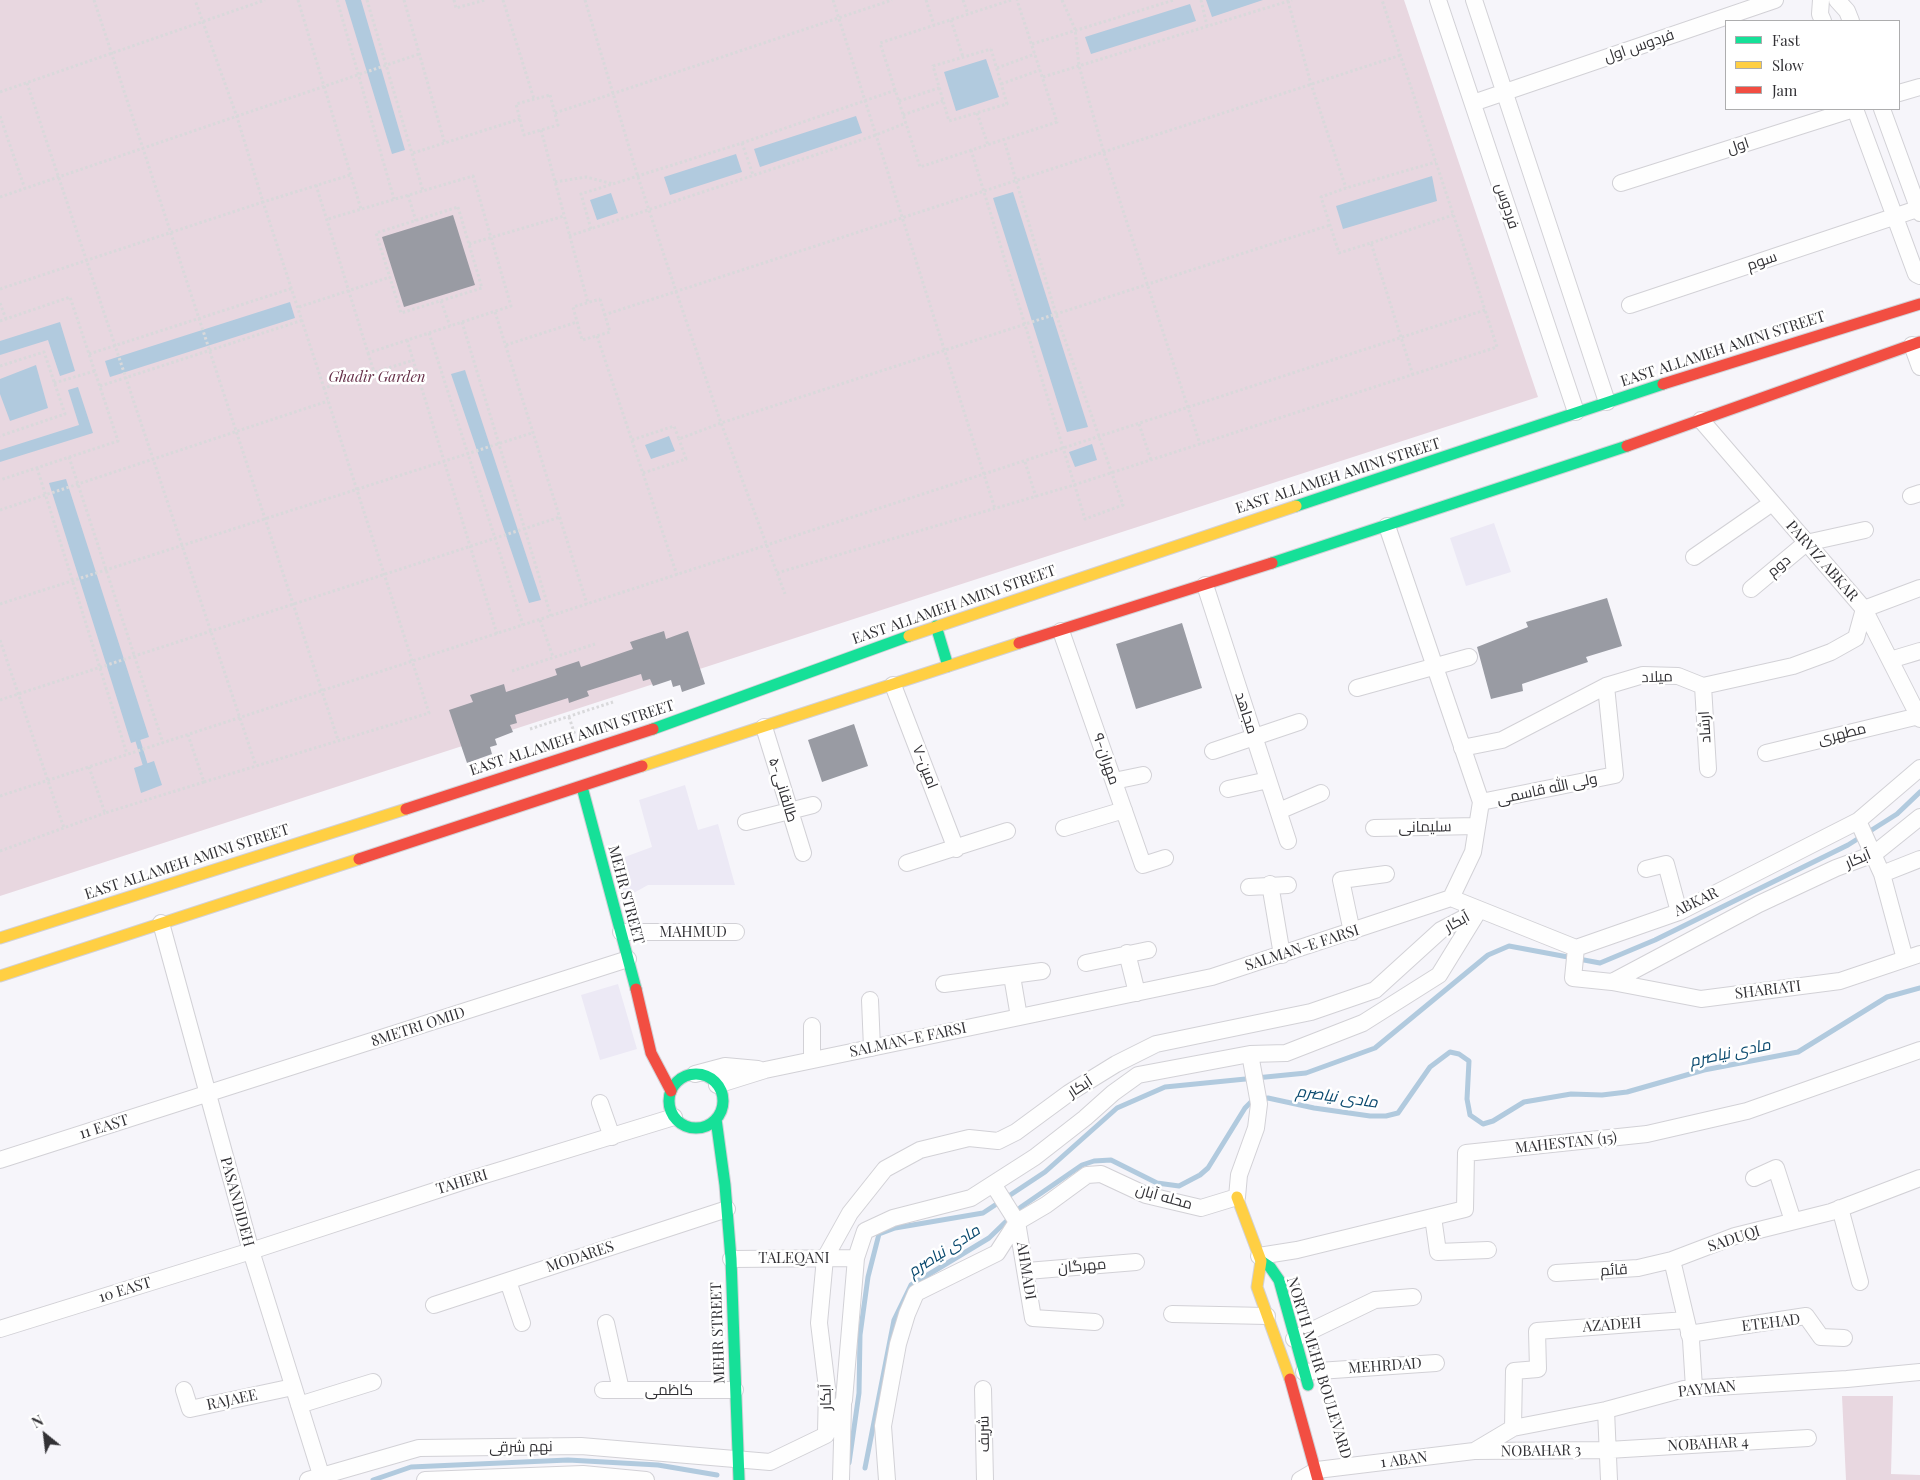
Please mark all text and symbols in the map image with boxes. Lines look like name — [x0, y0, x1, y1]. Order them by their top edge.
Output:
legend — [1725, 20, 1900, 110]
street label: فردوس اول — [1601, 26, 1677, 66]
text: Fast — [1772, 30, 1800, 50]
text: Slow — [1772, 55, 1804, 75]
text: Jam — [1772, 80, 1797, 100]
street label: اول — [1725, 134, 1751, 158]
street label: فردوس — [1491, 181, 1523, 231]
street label: سوم — [1745, 248, 1779, 274]
street label: EAST ALLAMEH AMINI STREET — [1618, 307, 1828, 391]
park label: Ghadir Garden — [328, 368, 426, 386]
street label: EAST ALLAMEH AMINI STREET — [1233, 434, 1443, 518]
street label: PARVIZ ABKAR — [1782, 517, 1862, 605]
street label: دوم — [1764, 551, 1794, 581]
street label: EAST ALLAMEH AMINI STREET — [850, 562, 1058, 648]
street label: میلاد — [1641, 667, 1673, 687]
street label: مجاهد — [1231, 690, 1261, 736]
street label: EAST ALLAMEH AMINI STREET — [467, 696, 677, 780]
street label: ارشاد — [1695, 711, 1715, 743]
street label: مطهری — [1816, 719, 1868, 749]
street label: ۹-مهران — [1089, 731, 1123, 787]
street label: ۷-امین — [908, 743, 942, 791]
street label: ۵-طالقانی — [765, 756, 801, 824]
street label: ولی الله قاسمی — [1495, 770, 1599, 808]
street label: سلیمانی — [1398, 818, 1452, 836]
street label: EAST ALLAMEH AMINI STREET — [82, 820, 292, 904]
street label: MEHR STREET — [604, 844, 648, 946]
street label: آبکار — [1842, 846, 1874, 872]
street label: ABKAR — [1671, 884, 1721, 920]
street label: آبکار — [1441, 908, 1473, 936]
street label: SALMAN-E FARSI — [1243, 921, 1361, 975]
street label: MAHMUD — [659, 923, 727, 941]
street label: SHARIATI — [1734, 977, 1802, 1003]
street label: 8METRI OMID — [369, 1003, 467, 1051]
street label: SALMAN-E FARSI — [848, 1019, 968, 1061]
water label: مادی نیاصرم — [1688, 1035, 1772, 1071]
street label: آبکار — [1064, 1072, 1096, 1102]
water label: مادی نیاصرم — [1295, 1082, 1379, 1112]
street label: 11 EAST — [77, 1111, 131, 1143]
street label: MAHESTAN (15) — [1514, 1129, 1618, 1157]
street label: PASANDIDEH — [216, 1155, 258, 1249]
street label: TAHERI — [434, 1166, 490, 1198]
street label: محله آبان — [1134, 1180, 1194, 1214]
water label: مادی نیاصرم — [904, 1221, 984, 1281]
street label: SADUQI — [1705, 1222, 1763, 1256]
street label: MODARES — [544, 1238, 616, 1276]
street label: AHMADI — [1013, 1241, 1039, 1301]
street label: TALEQANI — [758, 1249, 830, 1267]
street label: مهرگان — [1057, 1255, 1107, 1277]
street label: قائم — [1600, 1260, 1628, 1280]
street label: 10 EAST — [96, 1273, 154, 1307]
street label: NORTH MEHR BOULEVARD — [1283, 1275, 1355, 1461]
street label: MEHR STREET — [707, 1282, 729, 1384]
street label: ETEHAD — [1741, 1310, 1801, 1336]
street label: AZADEH — [1582, 1314, 1642, 1336]
street label: MEHRDAD — [1348, 1354, 1422, 1378]
street label: PAYMAN — [1677, 1377, 1737, 1401]
street label: کاظمی — [645, 1381, 693, 1399]
street label: آبکار — [817, 1384, 835, 1410]
street label: RAJAEE — [205, 1386, 259, 1414]
north arrow — [20, 1410, 70, 1460]
text: N — [28, 1411, 47, 1432]
street label: شریف — [975, 1416, 993, 1452]
street label: NOBAHAR 4 — [1667, 1433, 1749, 1455]
street label: نهم شرقی — [489, 1437, 553, 1457]
street label: NOBAHAR 3 — [1501, 1441, 1581, 1461]
street label: 1 ABAN — [1379, 1448, 1429, 1472]

